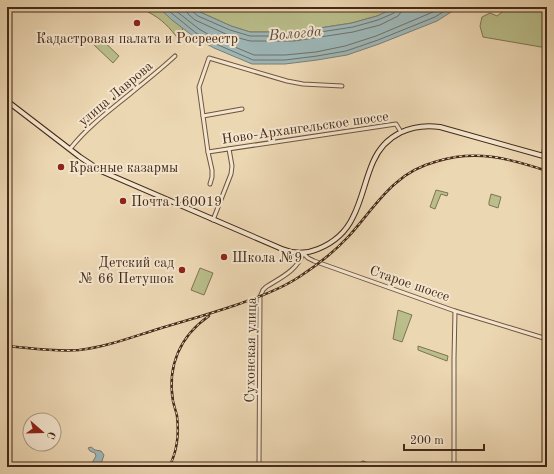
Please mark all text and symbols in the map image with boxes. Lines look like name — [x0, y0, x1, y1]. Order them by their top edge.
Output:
marker: Кадастровая палата и Росреестр — [132, 18, 142, 28]
water label: Вологда — [267, 25, 323, 44]
place label: Кадастровая палата и Росреестр — [36, 32, 238, 46]
street label: улица Лаврова — [76, 59, 155, 129]
street label: Ново-Архангельское шоссе — [221, 109, 389, 147]
place label: Красные казармы — [69, 161, 178, 175]
marker: Красные казармы — [56, 162, 66, 172]
place label: Почта 160019 — [131, 195, 222, 209]
marker: Почта 160019 — [118, 196, 128, 206]
place label: Школа №9 — [232, 251, 302, 265]
marker: Школа №9 — [219, 252, 229, 262]
place label: Детский сад № 66 Петушок — [79, 256, 174, 286]
street label: Старое шоссе — [368, 264, 452, 304]
marker: Детский сад № 66 Петушок — [177, 265, 187, 275]
street label: Сухонская улица — [243, 297, 259, 403]
north arrow — [22, 412, 62, 452]
scale bar — [404, 426, 484, 452]
text: С — [44, 430, 56, 440]
text: 200 m — [410, 435, 444, 447]

